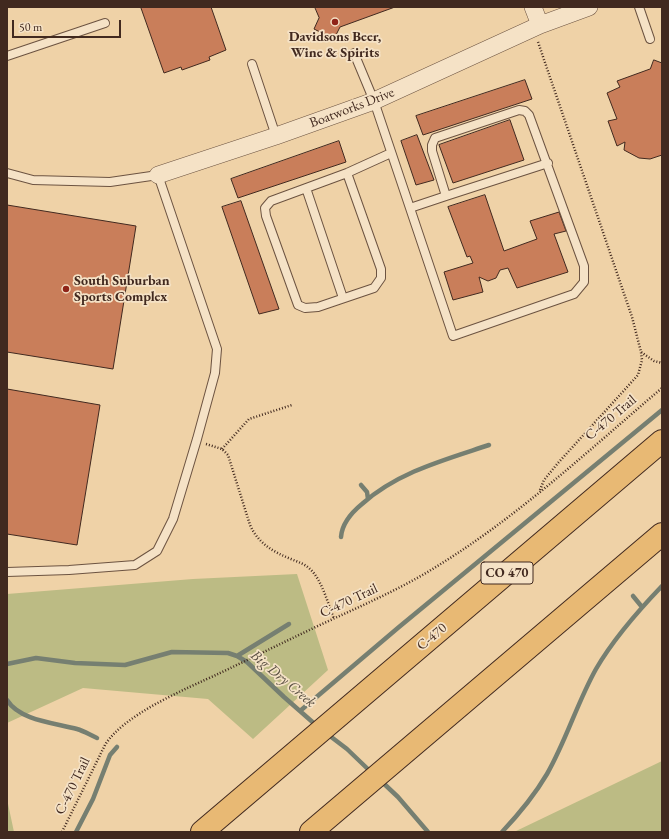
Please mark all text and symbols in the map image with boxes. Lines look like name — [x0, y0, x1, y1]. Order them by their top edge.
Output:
scale bar — [14, 12, 123, 38]
marker: Davidsons Beer, Wine & Spirits — [330, 17, 340, 27]
text: 50 m — [19, 19, 42, 35]
place label: Davidsons Beer, Wine & Spirits — [289, 29, 381, 62]
street label: Boatworks Drive — [307, 84, 397, 132]
place label: South Suburban Sports Complex — [74, 273, 170, 306]
marker: South Suburban Sports Complex — [61, 284, 71, 294]
street label: C-470 Trail — [582, 392, 640, 444]
road number: CO 470 — [481, 562, 533, 584]
street label: C-470 Trail — [317, 580, 381, 622]
street label: C-470 — [414, 620, 450, 654]
water label: Big Dry Creek — [247, 646, 319, 712]
street label: C-470 Trail — [52, 755, 94, 817]

